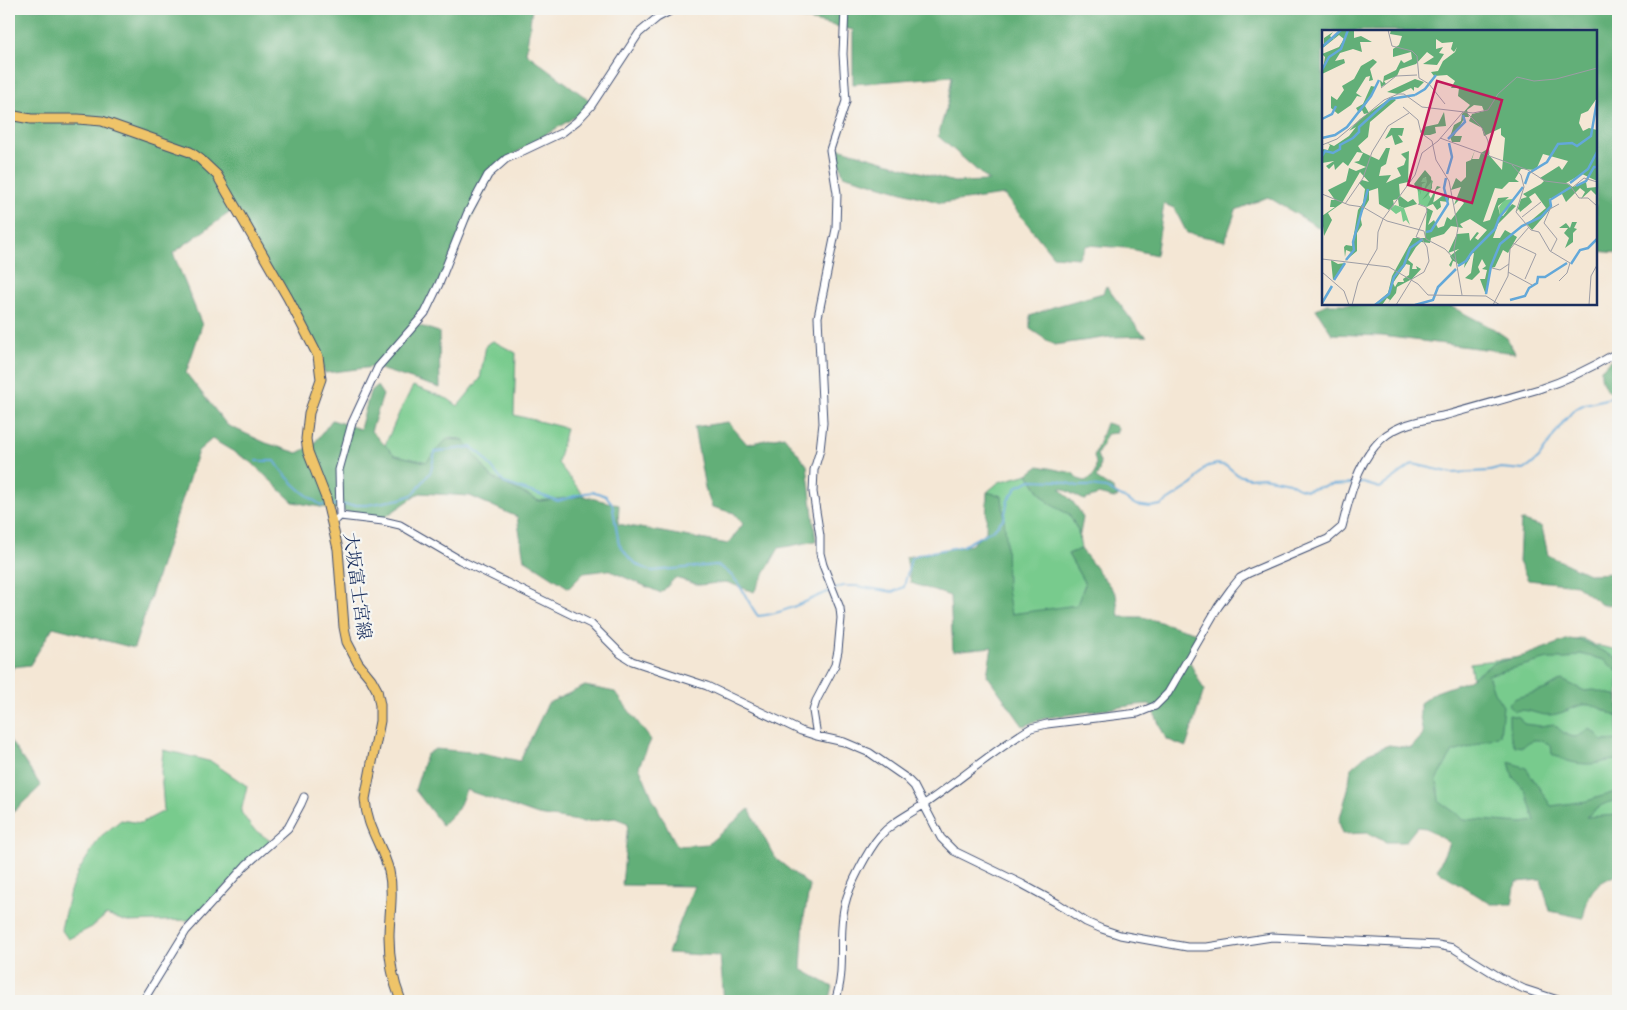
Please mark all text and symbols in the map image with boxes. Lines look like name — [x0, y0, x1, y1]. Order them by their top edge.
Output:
inset map — [1322, 30, 1597, 305]
street label: 大坂富士宮線 — [337, 531, 379, 641]

